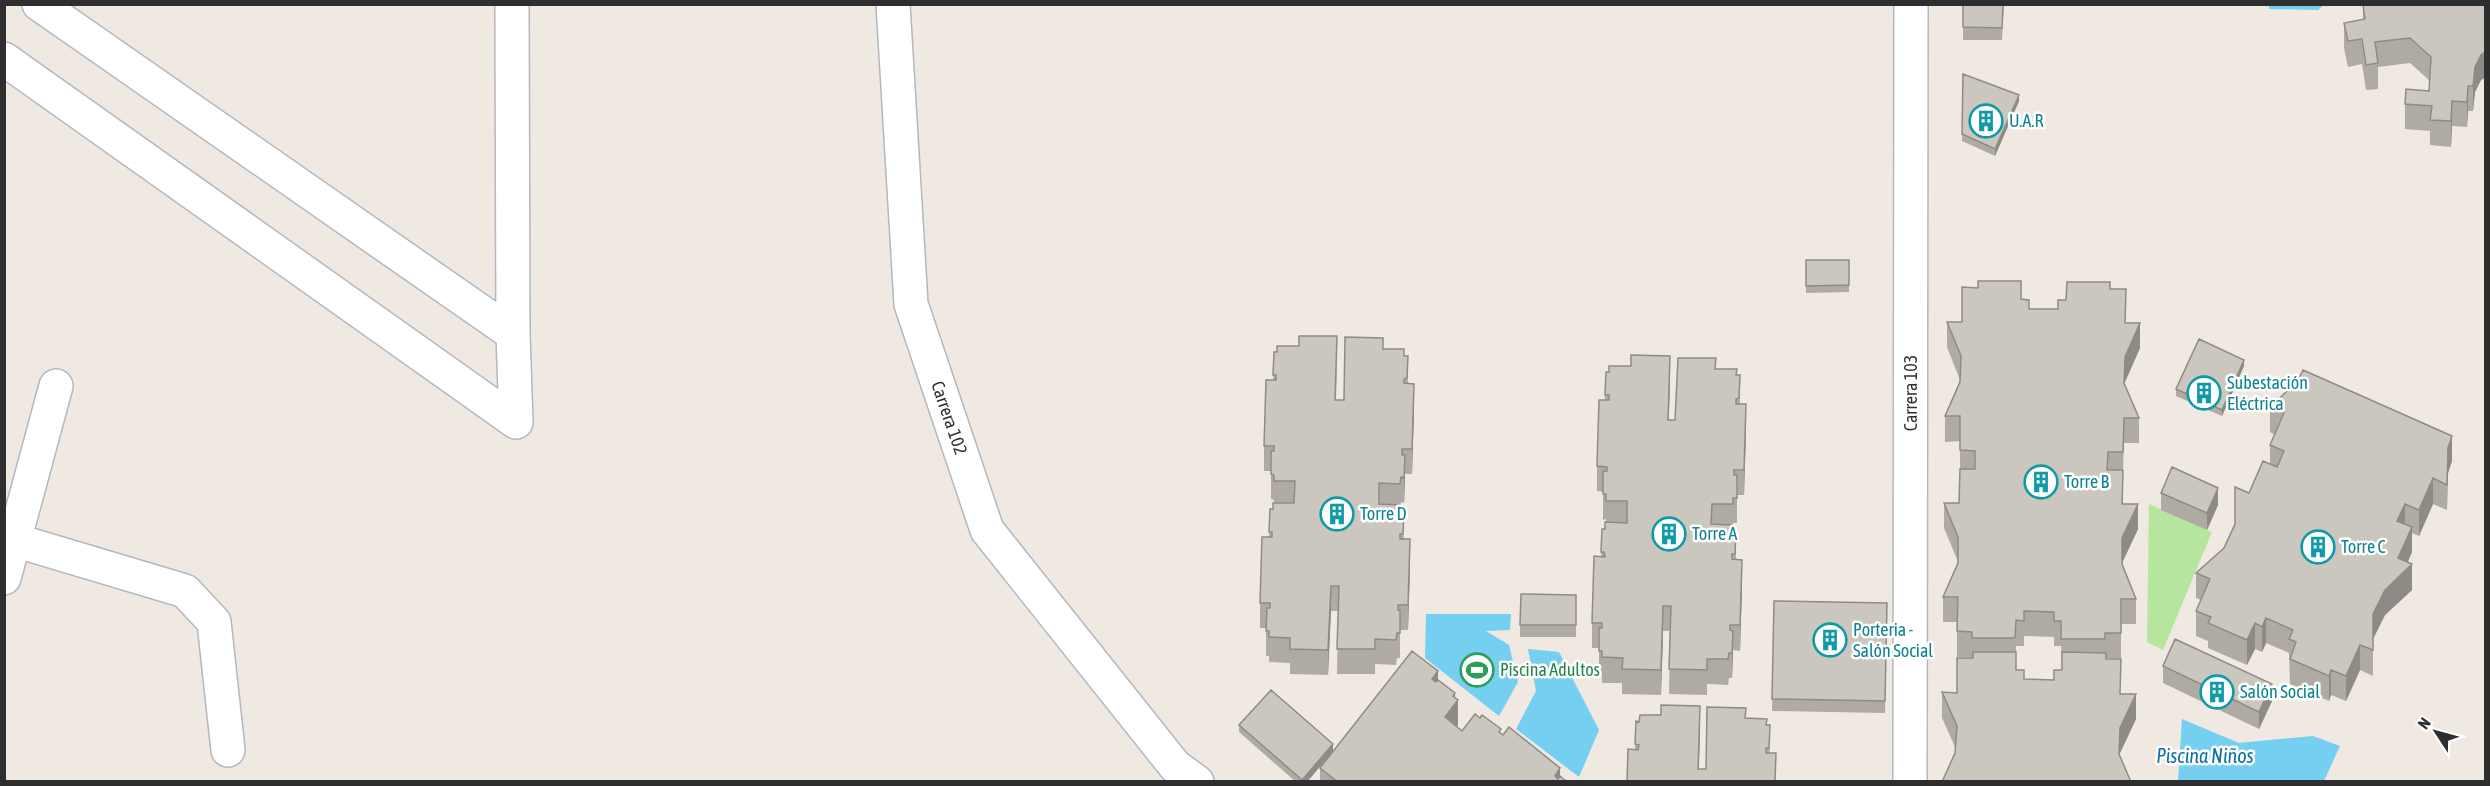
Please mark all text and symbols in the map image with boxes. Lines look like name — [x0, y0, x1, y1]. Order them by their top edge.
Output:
building icon: U.A.R — [1968, 103, 2004, 139]
place label: U.A.R — [2009, 110, 2044, 131]
street label: Carrera 103 — [1900, 355, 1921, 431]
place label: Subestación Eléctrica — [2227, 372, 2308, 414]
building icon: Subestación Eléctrica — [2186, 375, 2222, 411]
street label: Carrera 102 — [927, 378, 972, 457]
building icon: Torre B — [2023, 464, 2059, 500]
place label: Torre B — [2064, 471, 2110, 492]
building icon: Torre D — [1319, 496, 1355, 532]
place label: Torre D — [1360, 503, 1407, 524]
building icon: Torre A — [1651, 516, 1687, 552]
place label: Torre A — [1692, 523, 1738, 544]
building icon: Torre C — [2300, 529, 2336, 565]
place label: Torre C — [2341, 536, 2386, 557]
place label: Porteria - Salón Social — [1853, 619, 1933, 661]
building icon: Porteria - Salón Social — [1812, 622, 1848, 658]
sports icon: Piscina Adultos — [1459, 652, 1495, 688]
place label: Piscina Adultos — [1500, 659, 1600, 680]
building icon: Salón Social — [2199, 674, 2235, 710]
place label: Salón Social — [2240, 681, 2320, 702]
north arrow — [2406, 702, 2466, 762]
text: N — [2414, 714, 2434, 732]
water label: Piscina Niños — [2156, 744, 2254, 767]

